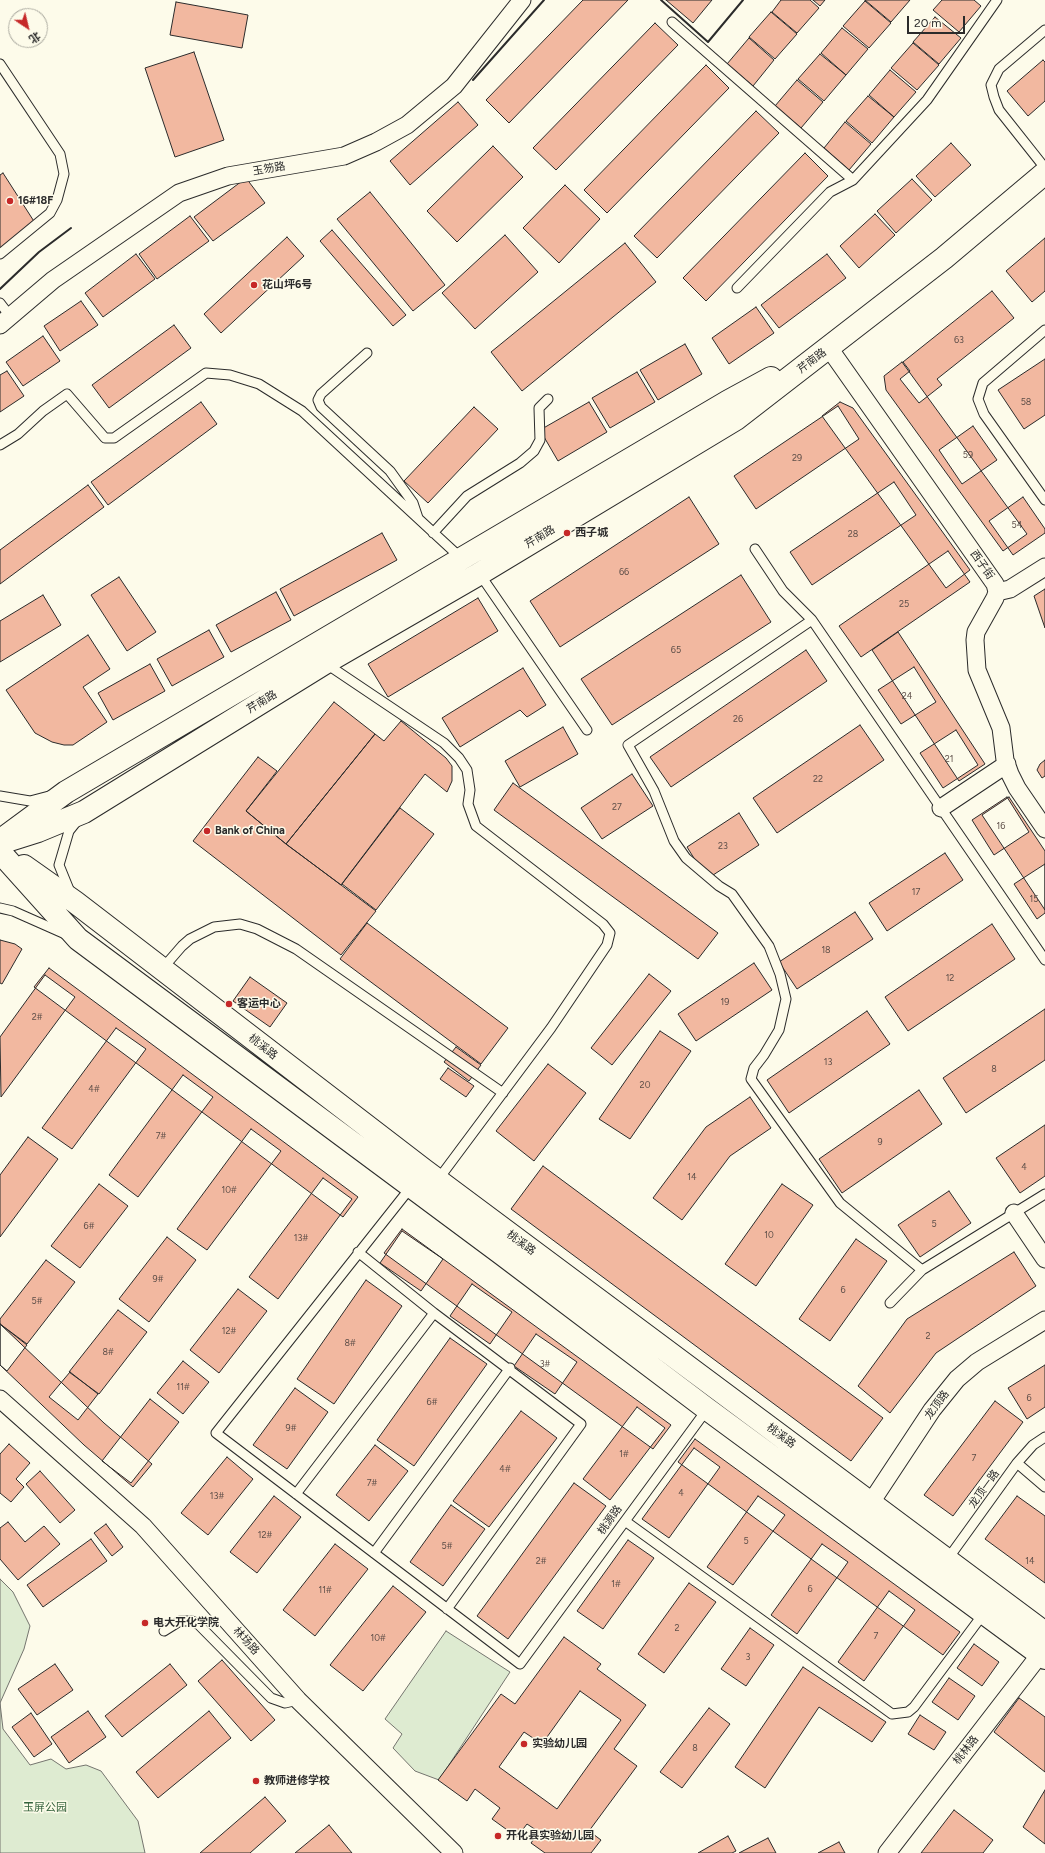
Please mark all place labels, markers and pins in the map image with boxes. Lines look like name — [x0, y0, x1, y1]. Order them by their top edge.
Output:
place label: 16#18F — [18, 194, 53, 208]
marker: 16#18F — [5, 196, 15, 206]
place label: 花山坪6号 — [262, 278, 312, 292]
marker: 花山坪6号 — [249, 280, 259, 290]
place label: 西子城 — [575, 526, 608, 540]
marker: 西子城 — [562, 528, 572, 538]
place label: Bank of China — [215, 824, 285, 838]
marker: Bank of China — [202, 826, 212, 836]
place label: 客运中心 — [237, 997, 281, 1011]
marker: 客运中心 — [224, 999, 234, 1009]
place label: 电大开化学院 — [153, 1616, 219, 1630]
marker: 电大开化学院 — [140, 1618, 150, 1628]
place label: 实验幼儿园 — [532, 1737, 587, 1751]
marker: 实验幼儿园 — [519, 1739, 529, 1749]
place label: 教师进修学校 — [264, 1774, 330, 1788]
marker: 教师进修学校 — [251, 1776, 261, 1786]
place label: 开化县实验幼儿园 — [506, 1829, 594, 1843]
marker: 开化县实验幼儿园 — [493, 1831, 503, 1841]

